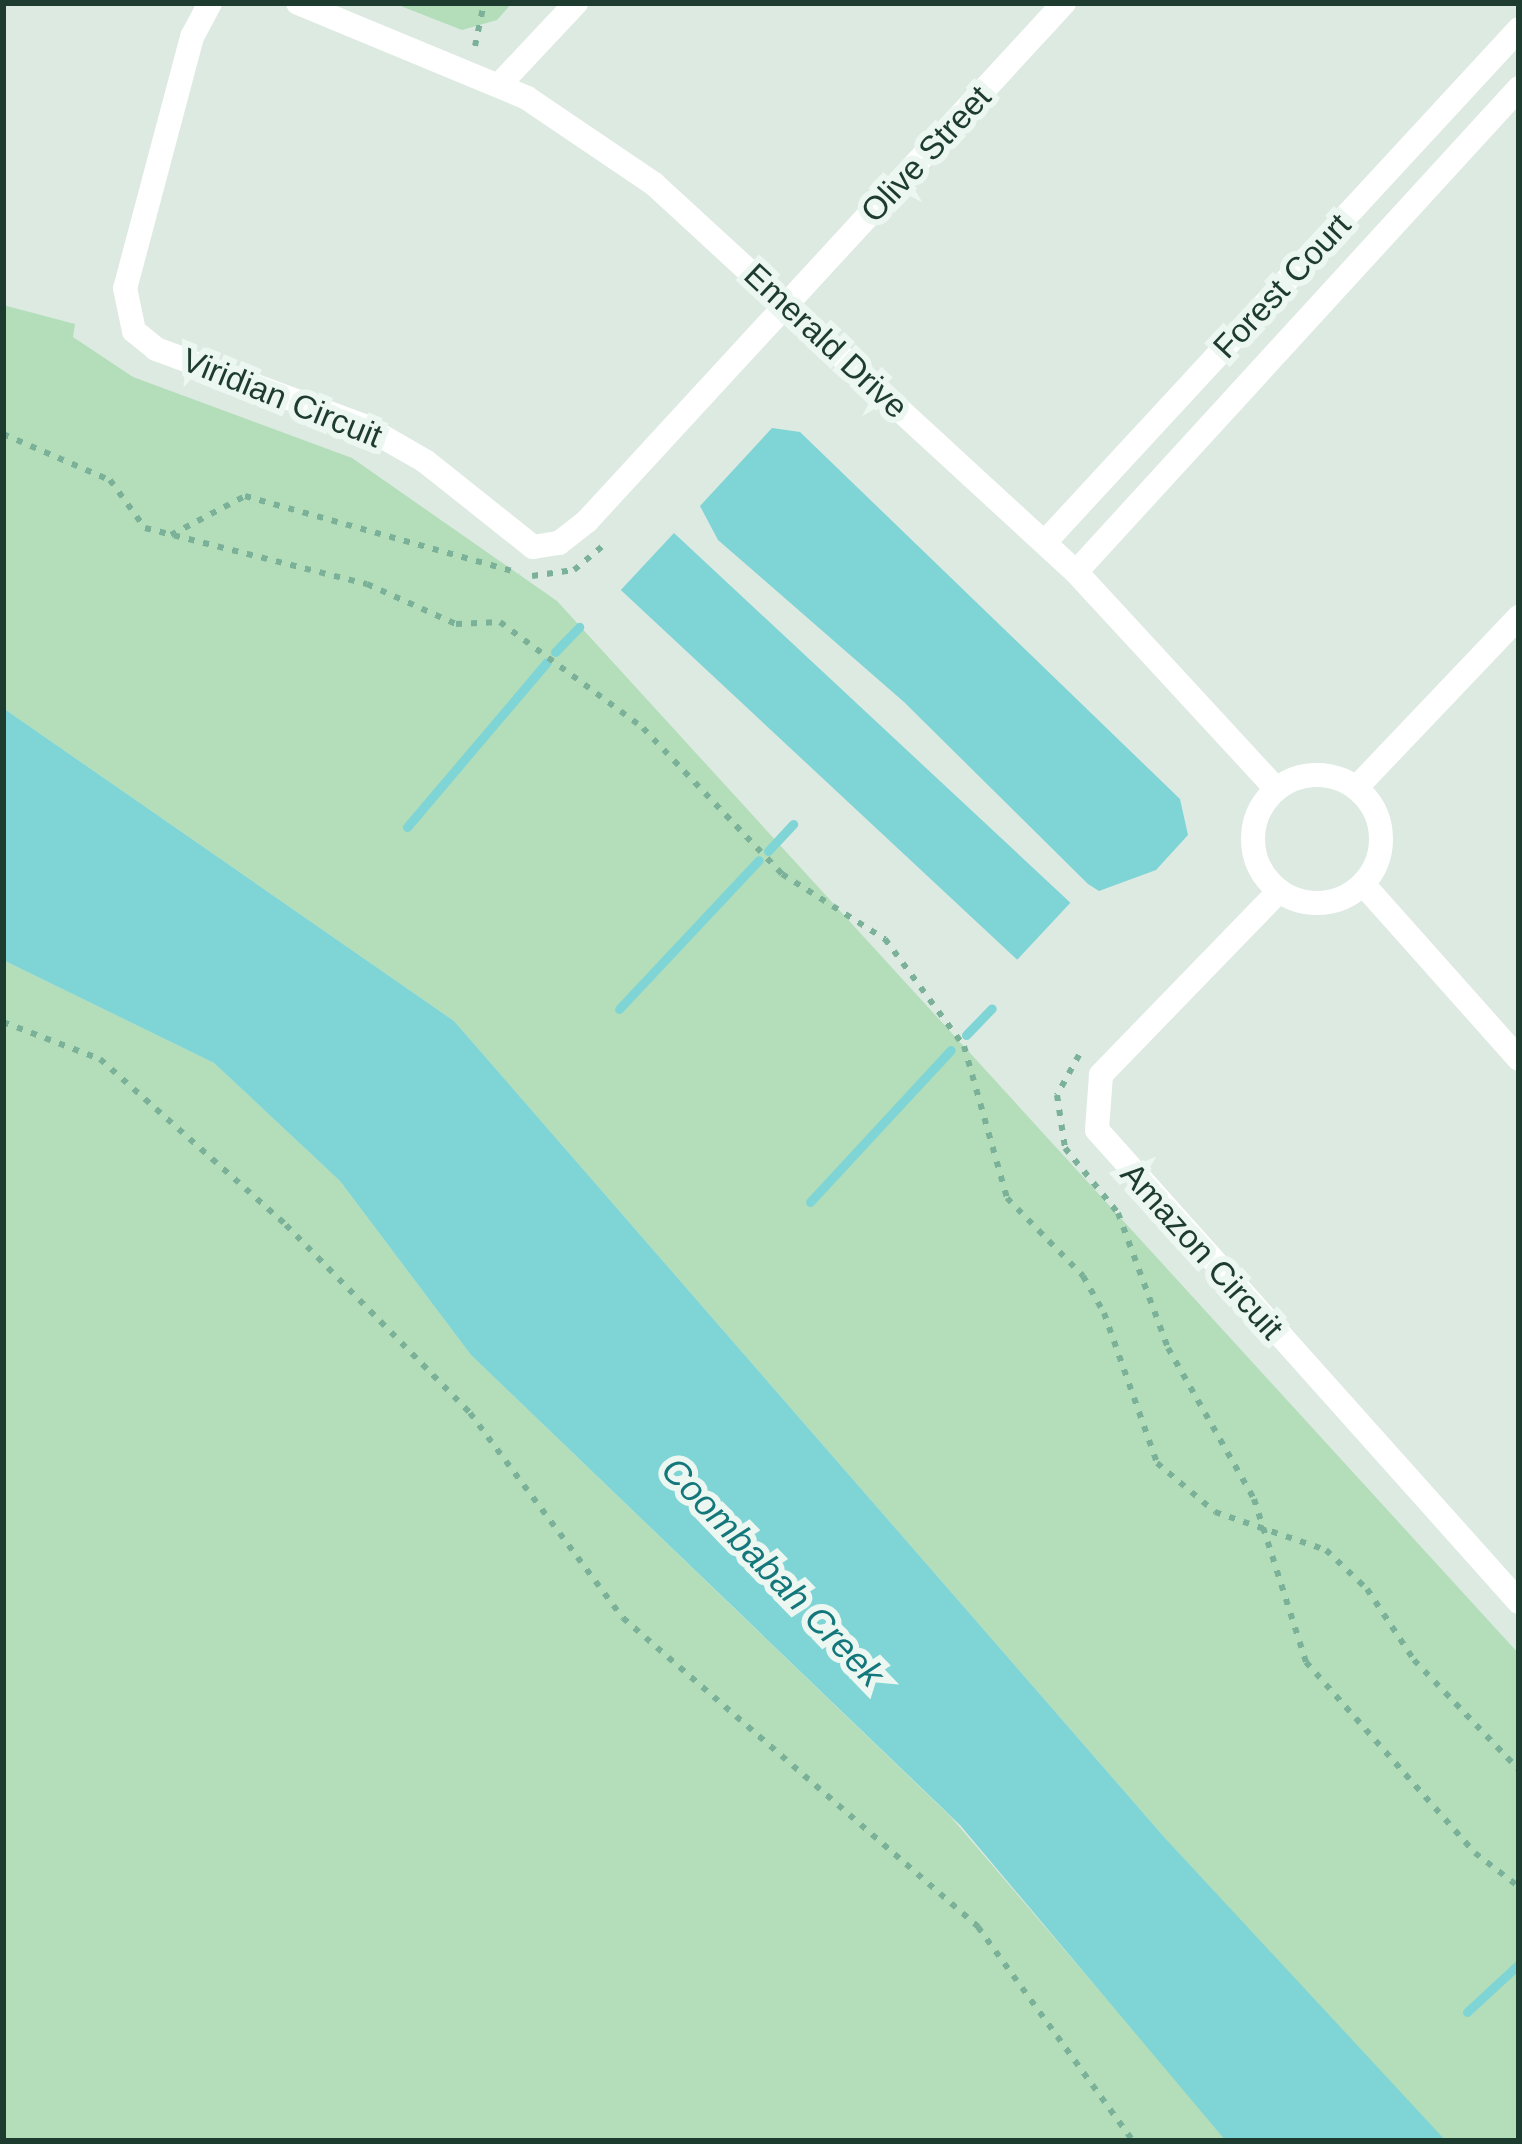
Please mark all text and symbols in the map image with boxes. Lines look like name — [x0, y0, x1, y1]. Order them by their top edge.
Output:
street label: Olive Street — [853, 77, 999, 231]
street label: Forest Court — [1205, 205, 1359, 367]
street label: Emerald Drive — [736, 255, 916, 427]
street label: Viridian Circuit — [176, 340, 388, 456]
street label: Amazon Circuit — [1112, 1155, 1292, 1347]
water label: Coombabah Creek — [653, 1448, 893, 1696]

